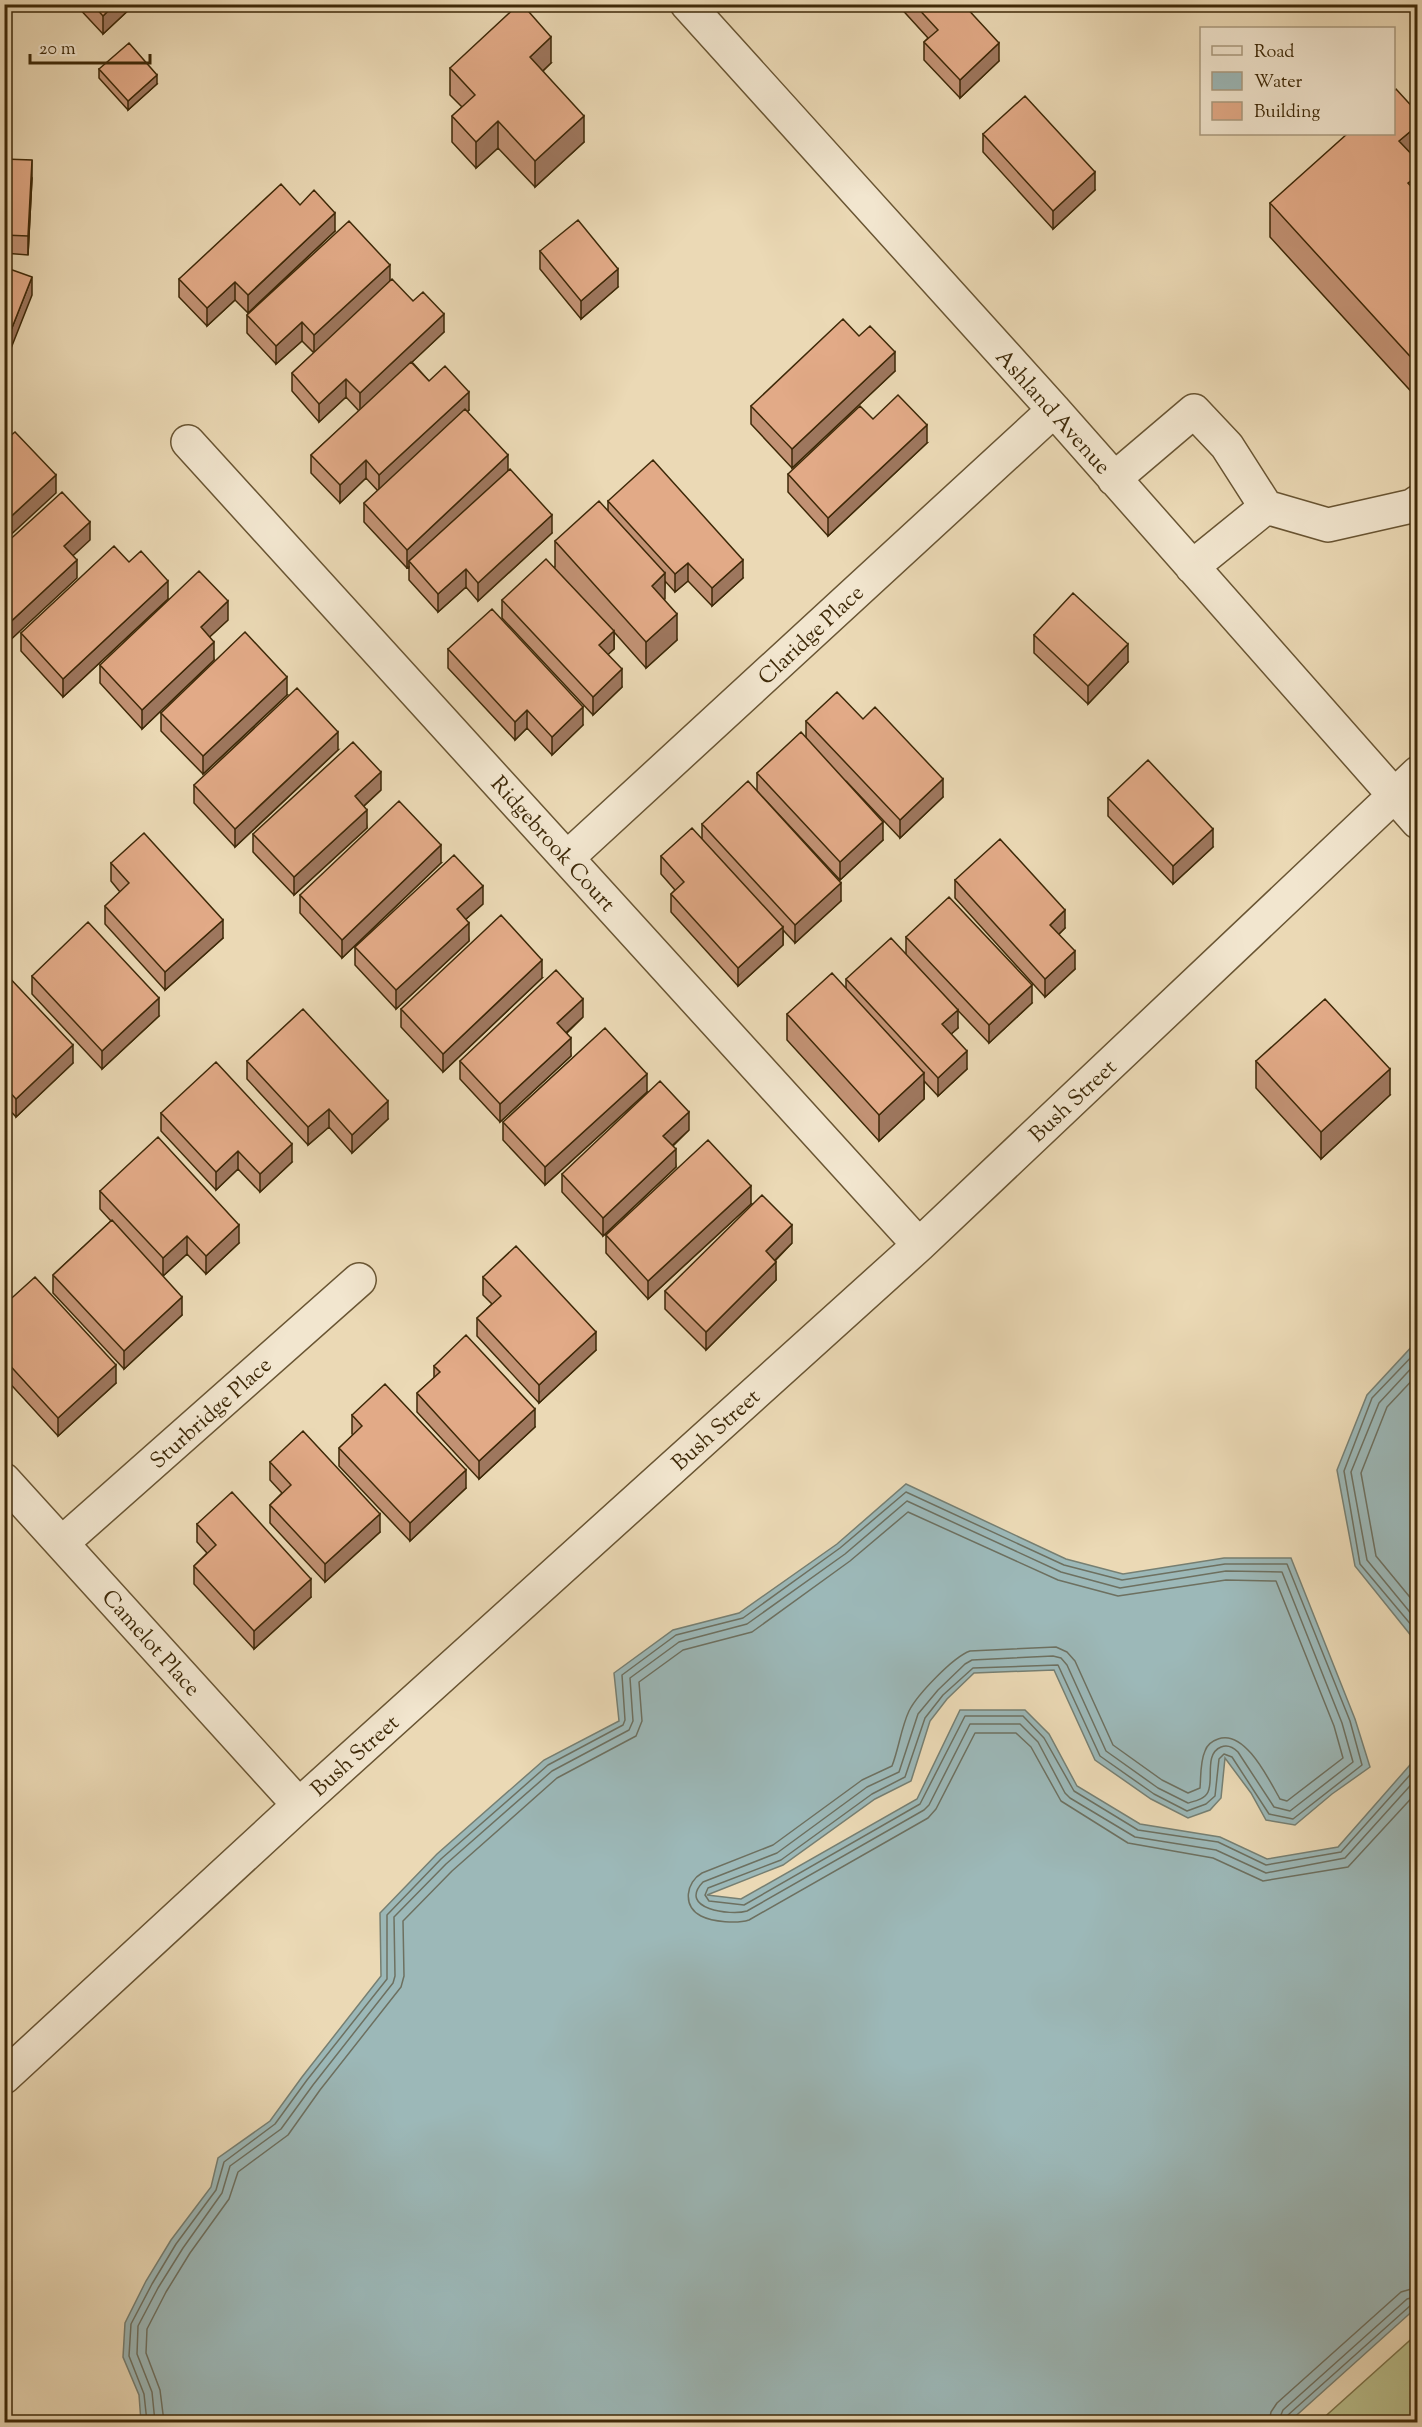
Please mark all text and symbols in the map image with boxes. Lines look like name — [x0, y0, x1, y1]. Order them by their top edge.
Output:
scale bar — [30, 27, 150, 65]
legend — [1200, 27, 1395, 135]
text: 20 m — [39, 37, 76, 63]
text: Road — [1254, 40, 1294, 66]
text: Water — [1254, 70, 1303, 96]
text: Building — [1254, 100, 1320, 126]
street label: Ashland Avenue — [987, 343, 1117, 483]
street label: Claridge Place — [752, 579, 872, 694]
street label: Ridgebrook Court — [482, 770, 622, 920]
street label: Bush Street — [1023, 1053, 1125, 1151]
street label: Sturbridge Place — [144, 1351, 280, 1478]
street label: Bush Street — [666, 1382, 769, 1480]
street label: Camelot Place — [93, 1583, 207, 1705]
street label: Bush Street — [305, 1708, 408, 1806]

